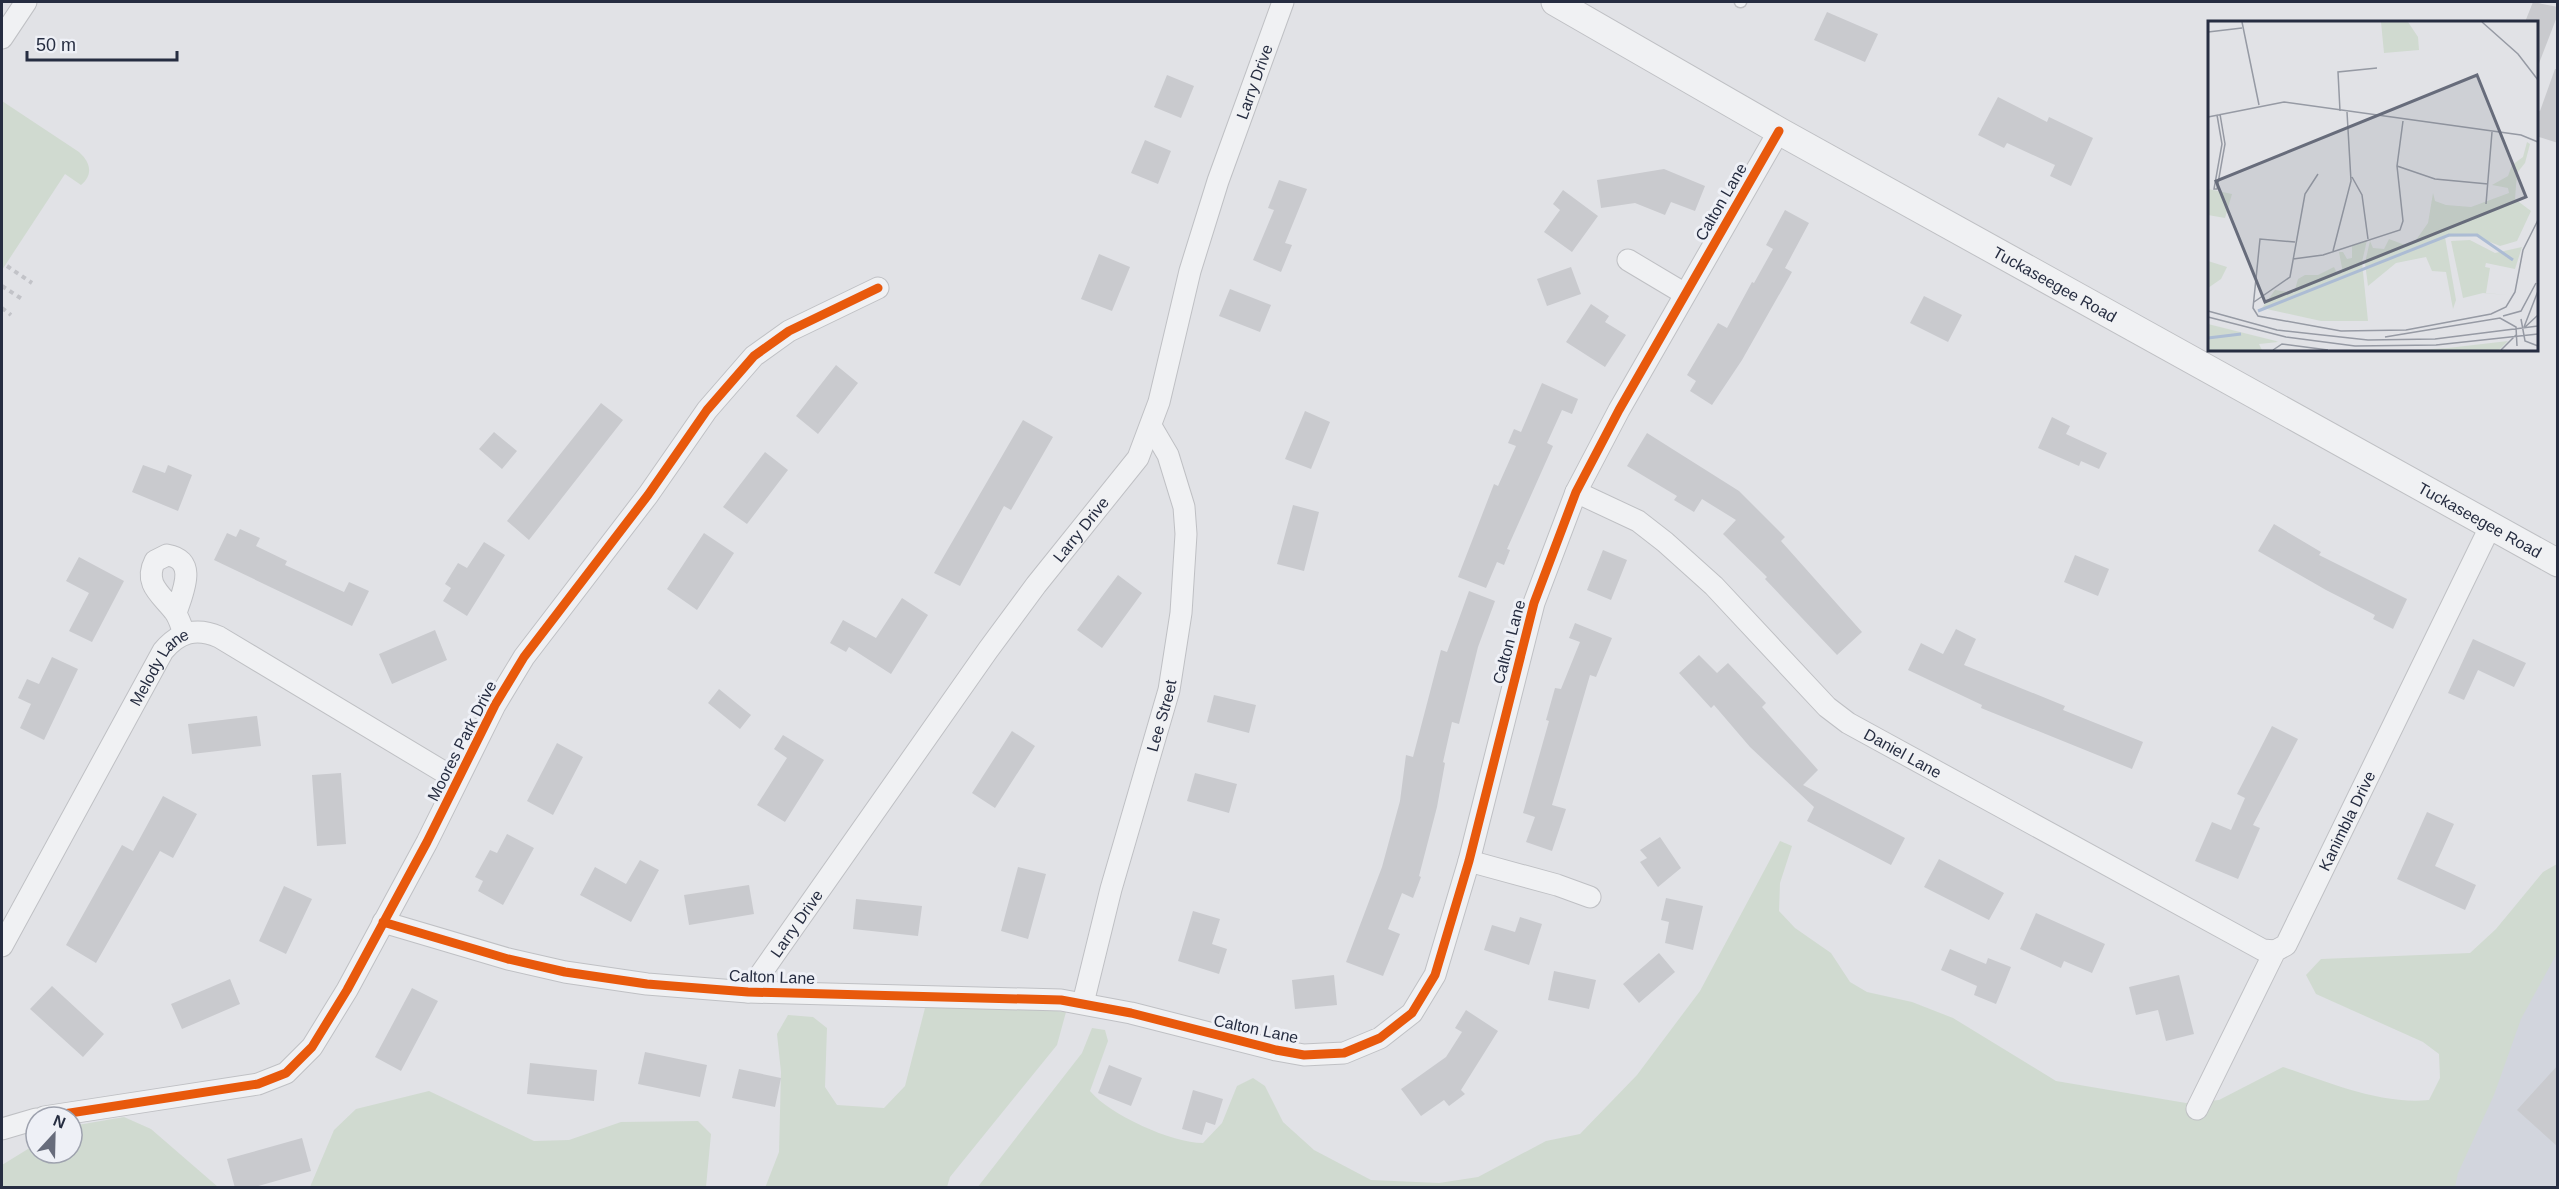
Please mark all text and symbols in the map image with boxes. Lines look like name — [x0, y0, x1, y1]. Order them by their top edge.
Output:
inset map — [2208, 21, 2538, 351]
scale bar — [27, 24, 177, 62]
text: 50 m — [36, 35, 76, 55]
street label: Larry Drive — [1233, 42, 1275, 121]
street label: Calton Lane — [1692, 160, 1750, 244]
street label: Tuckaseegee Road — [1990, 243, 2120, 325]
street label: Tuckaseegee Road — [2415, 479, 2545, 561]
street label: Larry Drive — [1050, 493, 1112, 565]
street label: Calton Lane — [1490, 598, 1528, 686]
street label: Melody Lane — [126, 625, 191, 709]
street label: Moores Park Drive — [424, 678, 500, 804]
street label: Lee Street — [1143, 678, 1179, 753]
street label: Daniel Lane — [1861, 725, 1945, 781]
street label: Kanimbla Drive — [2315, 768, 2378, 873]
street label: Larry Drive — [767, 886, 826, 960]
street label: Calton Lane — [729, 967, 816, 987]
street label: Calton Lane — [1212, 1012, 1300, 1046]
north arrow — [24, 1105, 84, 1165]
text: N — [51, 1112, 68, 1132]

